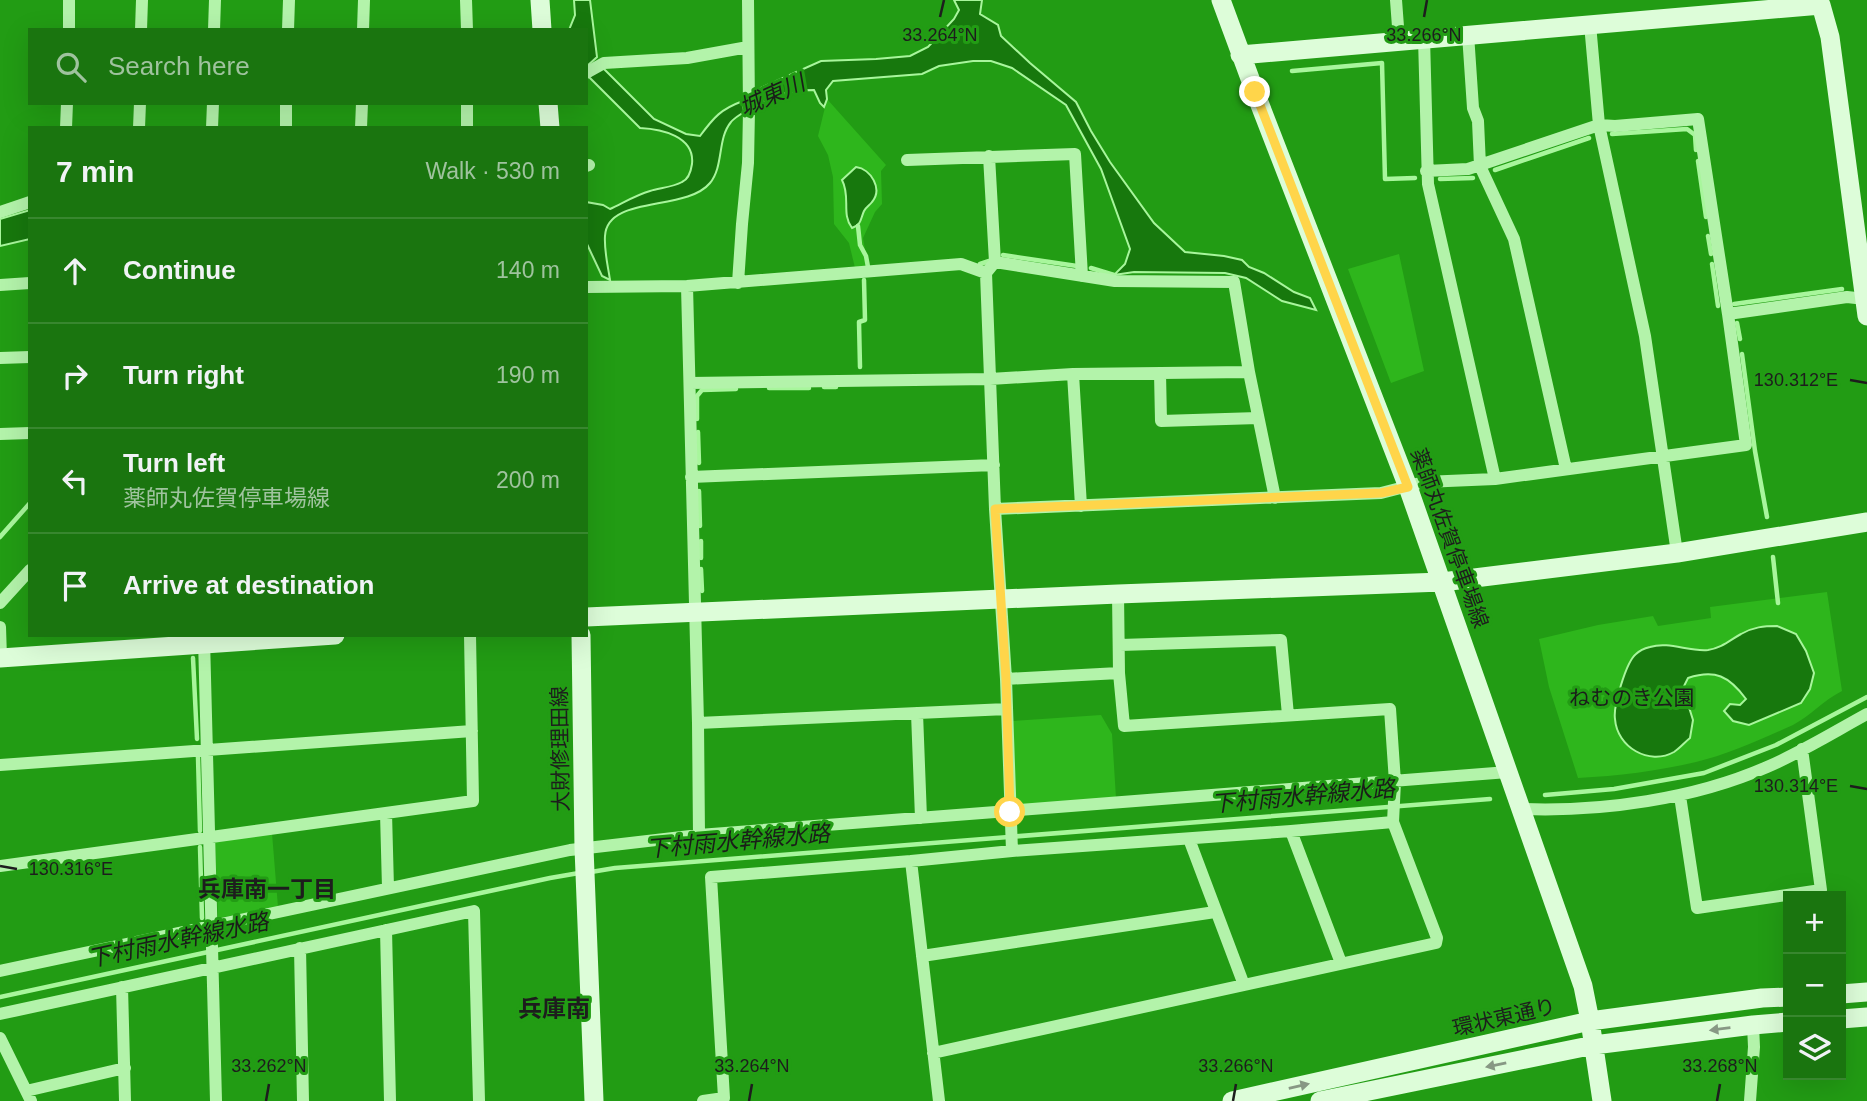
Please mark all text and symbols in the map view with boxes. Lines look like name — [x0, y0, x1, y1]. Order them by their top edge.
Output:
text: 33.264°N — [902, 25, 978, 45]
text: 33.266°N — [1386, 25, 1462, 45]
search box — [28, 28, 588, 105]
icon: search — [52, 48, 90, 86]
text: Search here — [108, 51, 250, 81]
water label: 城東川 — [735, 68, 812, 121]
route end — [1239, 76, 1270, 107]
text: 7 min — [56, 155, 134, 188]
text: Walk · 530 m — [425, 158, 560, 184]
icon: ahead — [56, 252, 94, 290]
text: Continue — [123, 255, 236, 285]
text: 140 m — [496, 257, 560, 283]
icon: right — [56, 357, 94, 395]
text: Turn right — [123, 360, 244, 390]
text: 190 m — [496, 362, 560, 388]
text: 130.312°E — [1754, 370, 1838, 390]
street label: 薬師丸佐賀停車場線 — [1407, 445, 1493, 631]
text: Turn left — [123, 448, 225, 478]
icon: left — [56, 462, 94, 500]
text: 200 m — [496, 467, 560, 493]
text: 薬師丸佐賀停車場線 — [123, 485, 330, 511]
icon: arrive — [56, 567, 94, 605]
text: Arrive at destination — [123, 570, 374, 600]
street label: 大財修理田線 — [547, 686, 573, 812]
park label: ねむのき公園 — [1569, 686, 1695, 709]
water label: 下村雨水幹線水路 — [1210, 775, 1398, 817]
text: 130.314°E — [1754, 776, 1838, 796]
route start — [994, 796, 1025, 827]
water label: 下村雨水幹線水路 — [645, 820, 833, 862]
text: 130.316°E — [29, 859, 113, 879]
district label: 兵庫南一丁目 — [198, 876, 336, 902]
map controls — [1783, 891, 1846, 1080]
button: + — [1783, 891, 1846, 954]
water label: 下村雨水幹線水路 — [85, 908, 273, 972]
button: − — [1783, 954, 1846, 1017]
street label: 環状東通り — [1450, 994, 1558, 1040]
district label: 兵庫南 — [518, 995, 590, 1022]
button: layers — [1783, 1017, 1846, 1080]
one-way arrow — [1709, 1024, 1731, 1035]
text: 33.262°N — [231, 1056, 307, 1076]
text: 33.264°N — [714, 1056, 790, 1076]
text: 33.266°N — [1198, 1056, 1274, 1076]
text: 33.268°N — [1682, 1056, 1758, 1076]
one-way arrow — [1485, 1060, 1507, 1071]
one-way arrow — [1288, 1081, 1310, 1092]

